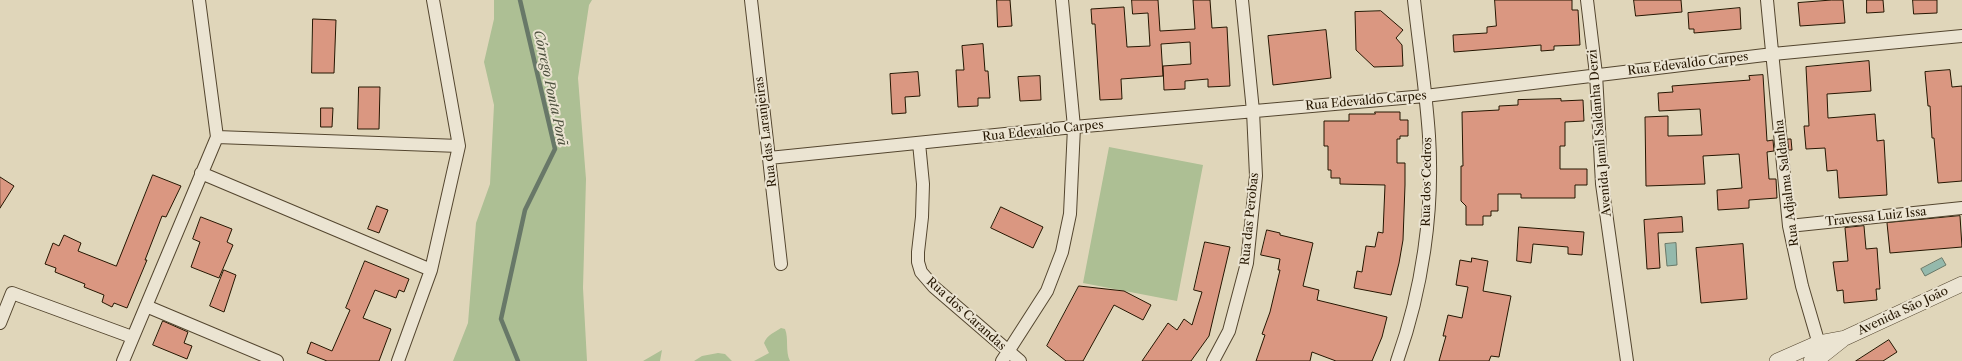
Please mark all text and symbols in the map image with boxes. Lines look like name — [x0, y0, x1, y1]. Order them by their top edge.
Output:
water label: Córrego Ponta Porã — [530, 29, 570, 147]
street label: Avenida Jamil Saldanha Derzi — [1586, 49, 1614, 217]
street label: Rua Edevaldo Carpes — [1627, 49, 1749, 79]
street label: Rua das Laranjeiras — [752, 76, 780, 188]
street label: Rua Edevaldo Carpes — [1305, 89, 1427, 113]
street label: Rua Edevaldo Carpes — [982, 117, 1104, 145]
street label: Rua Adjalma Saldanha — [1772, 119, 1802, 247]
street label: Rua dos Cedros — [1419, 137, 1435, 227]
street label: Rua das Perobas — [1238, 172, 1262, 266]
street label: Travessa Luiz Issa — [1825, 205, 1927, 229]
street label: Rua dos Carandas — [923, 275, 1009, 353]
street label: Avenida São João — [1855, 284, 1951, 338]

